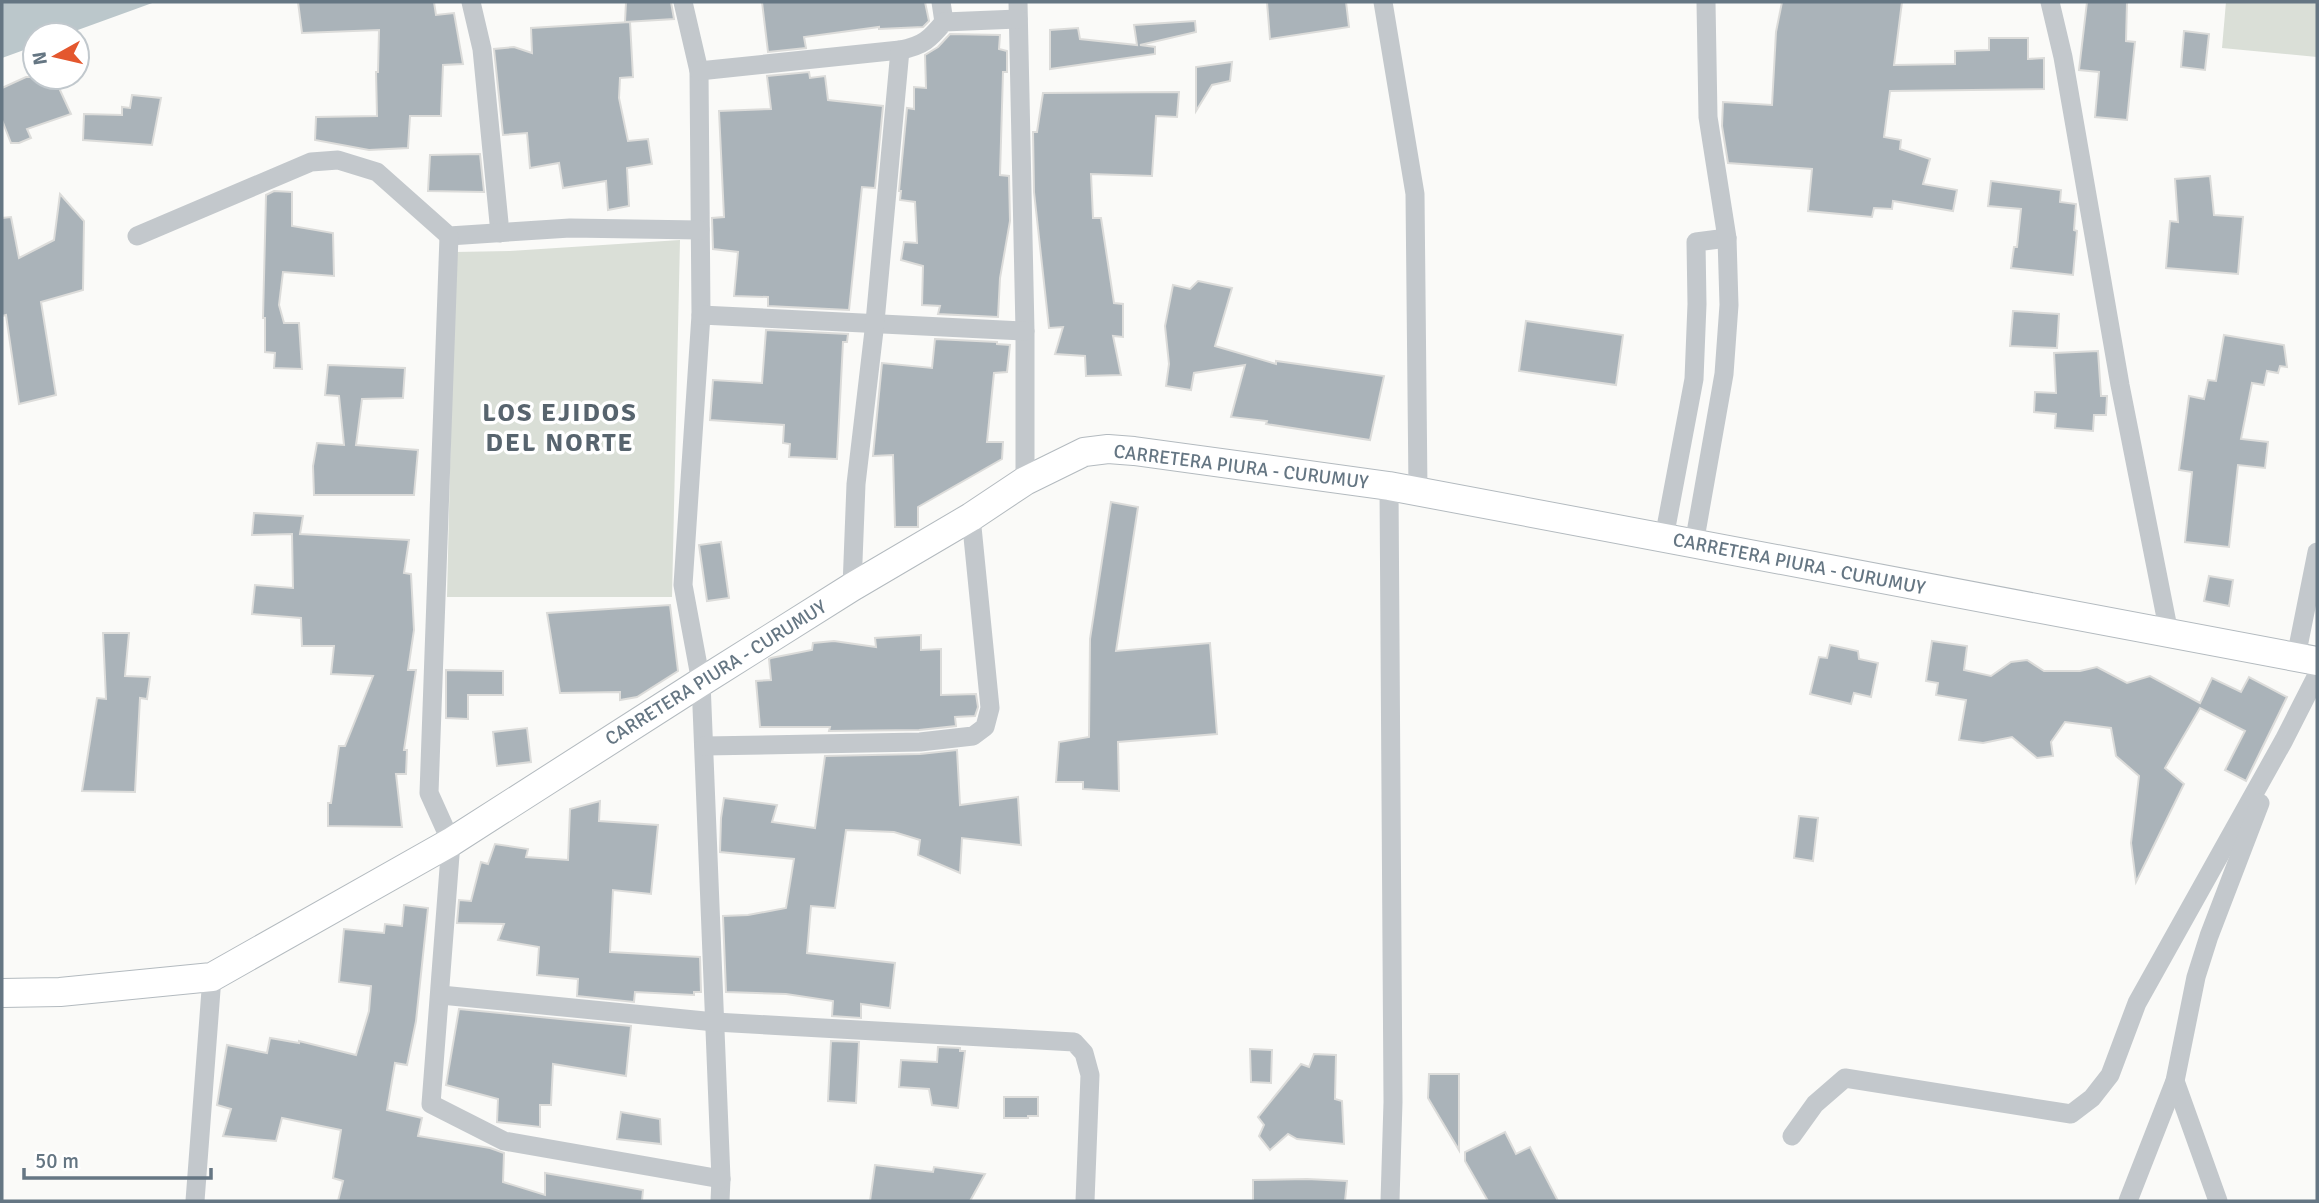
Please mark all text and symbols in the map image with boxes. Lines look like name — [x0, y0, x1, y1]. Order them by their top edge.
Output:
north arrow — [21, 21, 91, 91]
text: N — [27, 50, 53, 66]
district label: LOS EJIDOS DEL NORTE — [482, 397, 638, 459]
street label: CARRETERA PIURA - CURUMUY — [1112, 439, 1370, 495]
street label: CARRETERA PIURA - CURUMUY — [1671, 528, 1928, 600]
street label: CARRETERA PIURA - CURUMUY — [601, 595, 832, 751]
scale bar — [24, 1136, 212, 1180]
text: 50 m — [35, 1148, 79, 1174]

